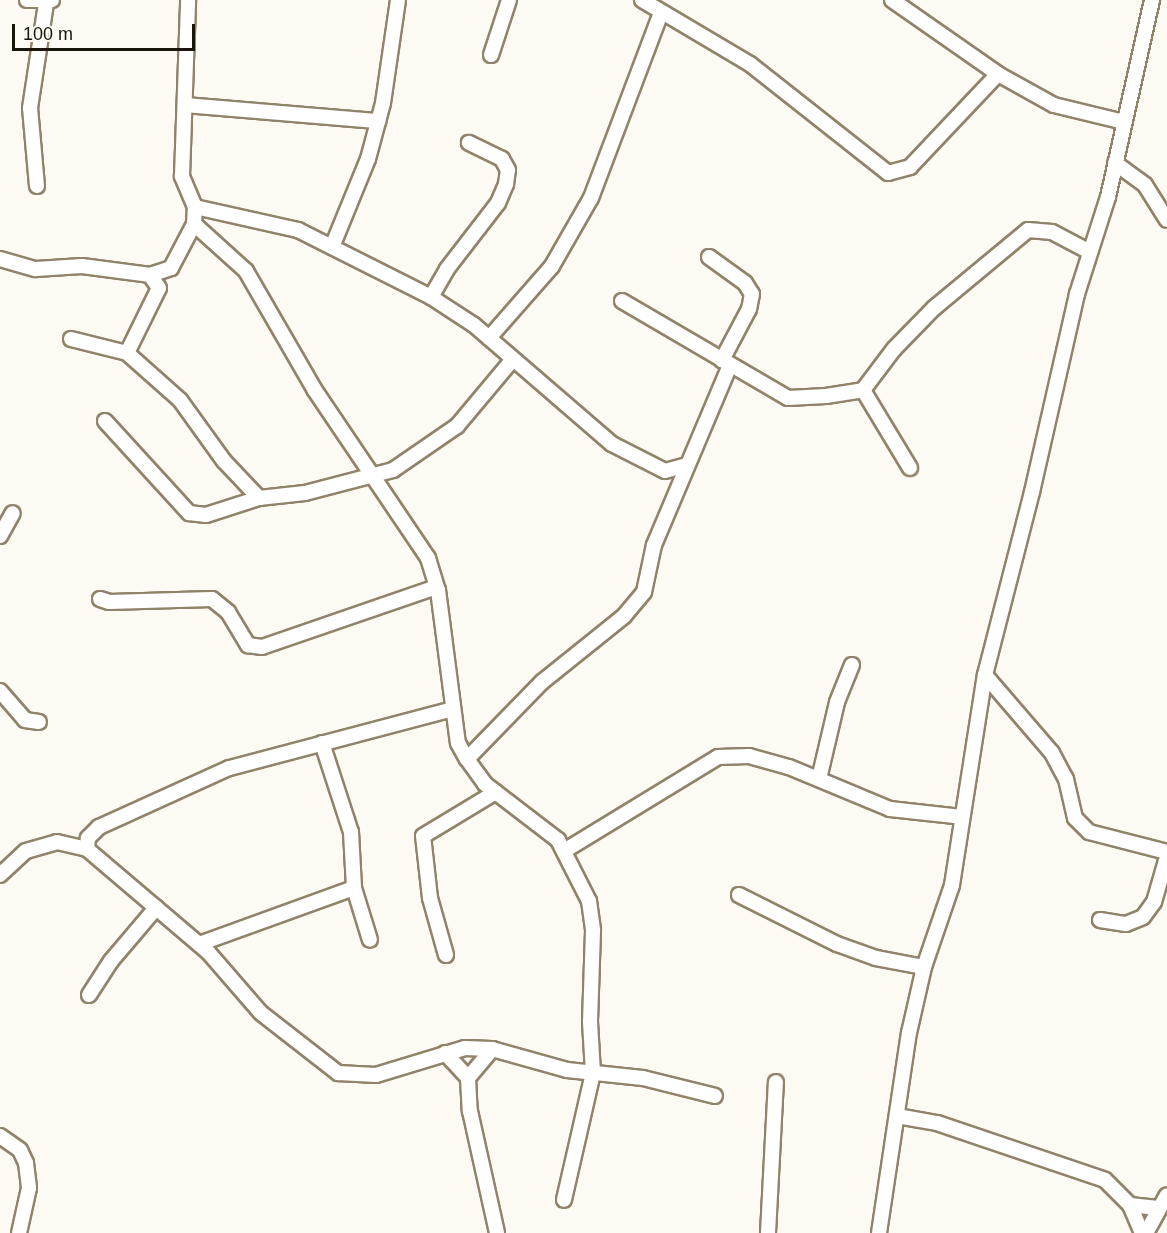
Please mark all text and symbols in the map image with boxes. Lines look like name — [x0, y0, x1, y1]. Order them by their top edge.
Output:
scale bar — [15, 12, 198, 50]
text: 100 m — [23, 24, 73, 44]

